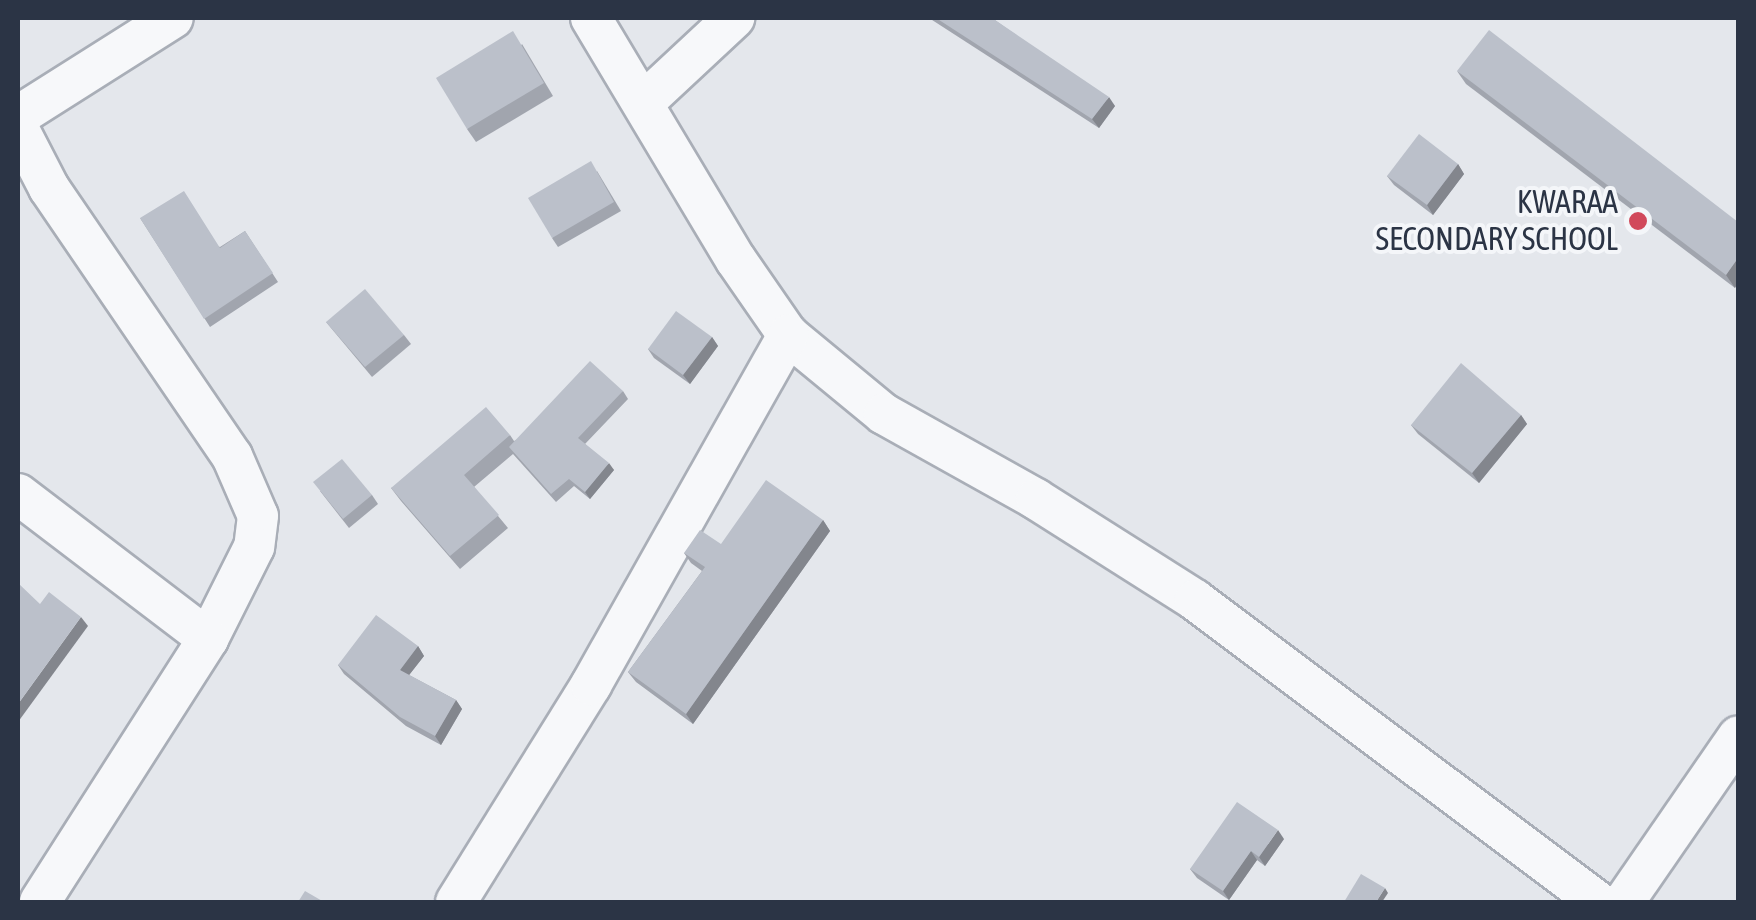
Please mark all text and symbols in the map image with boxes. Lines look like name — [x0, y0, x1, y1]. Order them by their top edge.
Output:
place label: KWARAA SECONDARY SCHOOL — [1376, 184, 1618, 259]
marker: KWARAA SECONDARY SCHOOL — [1627, 210, 1649, 232]

